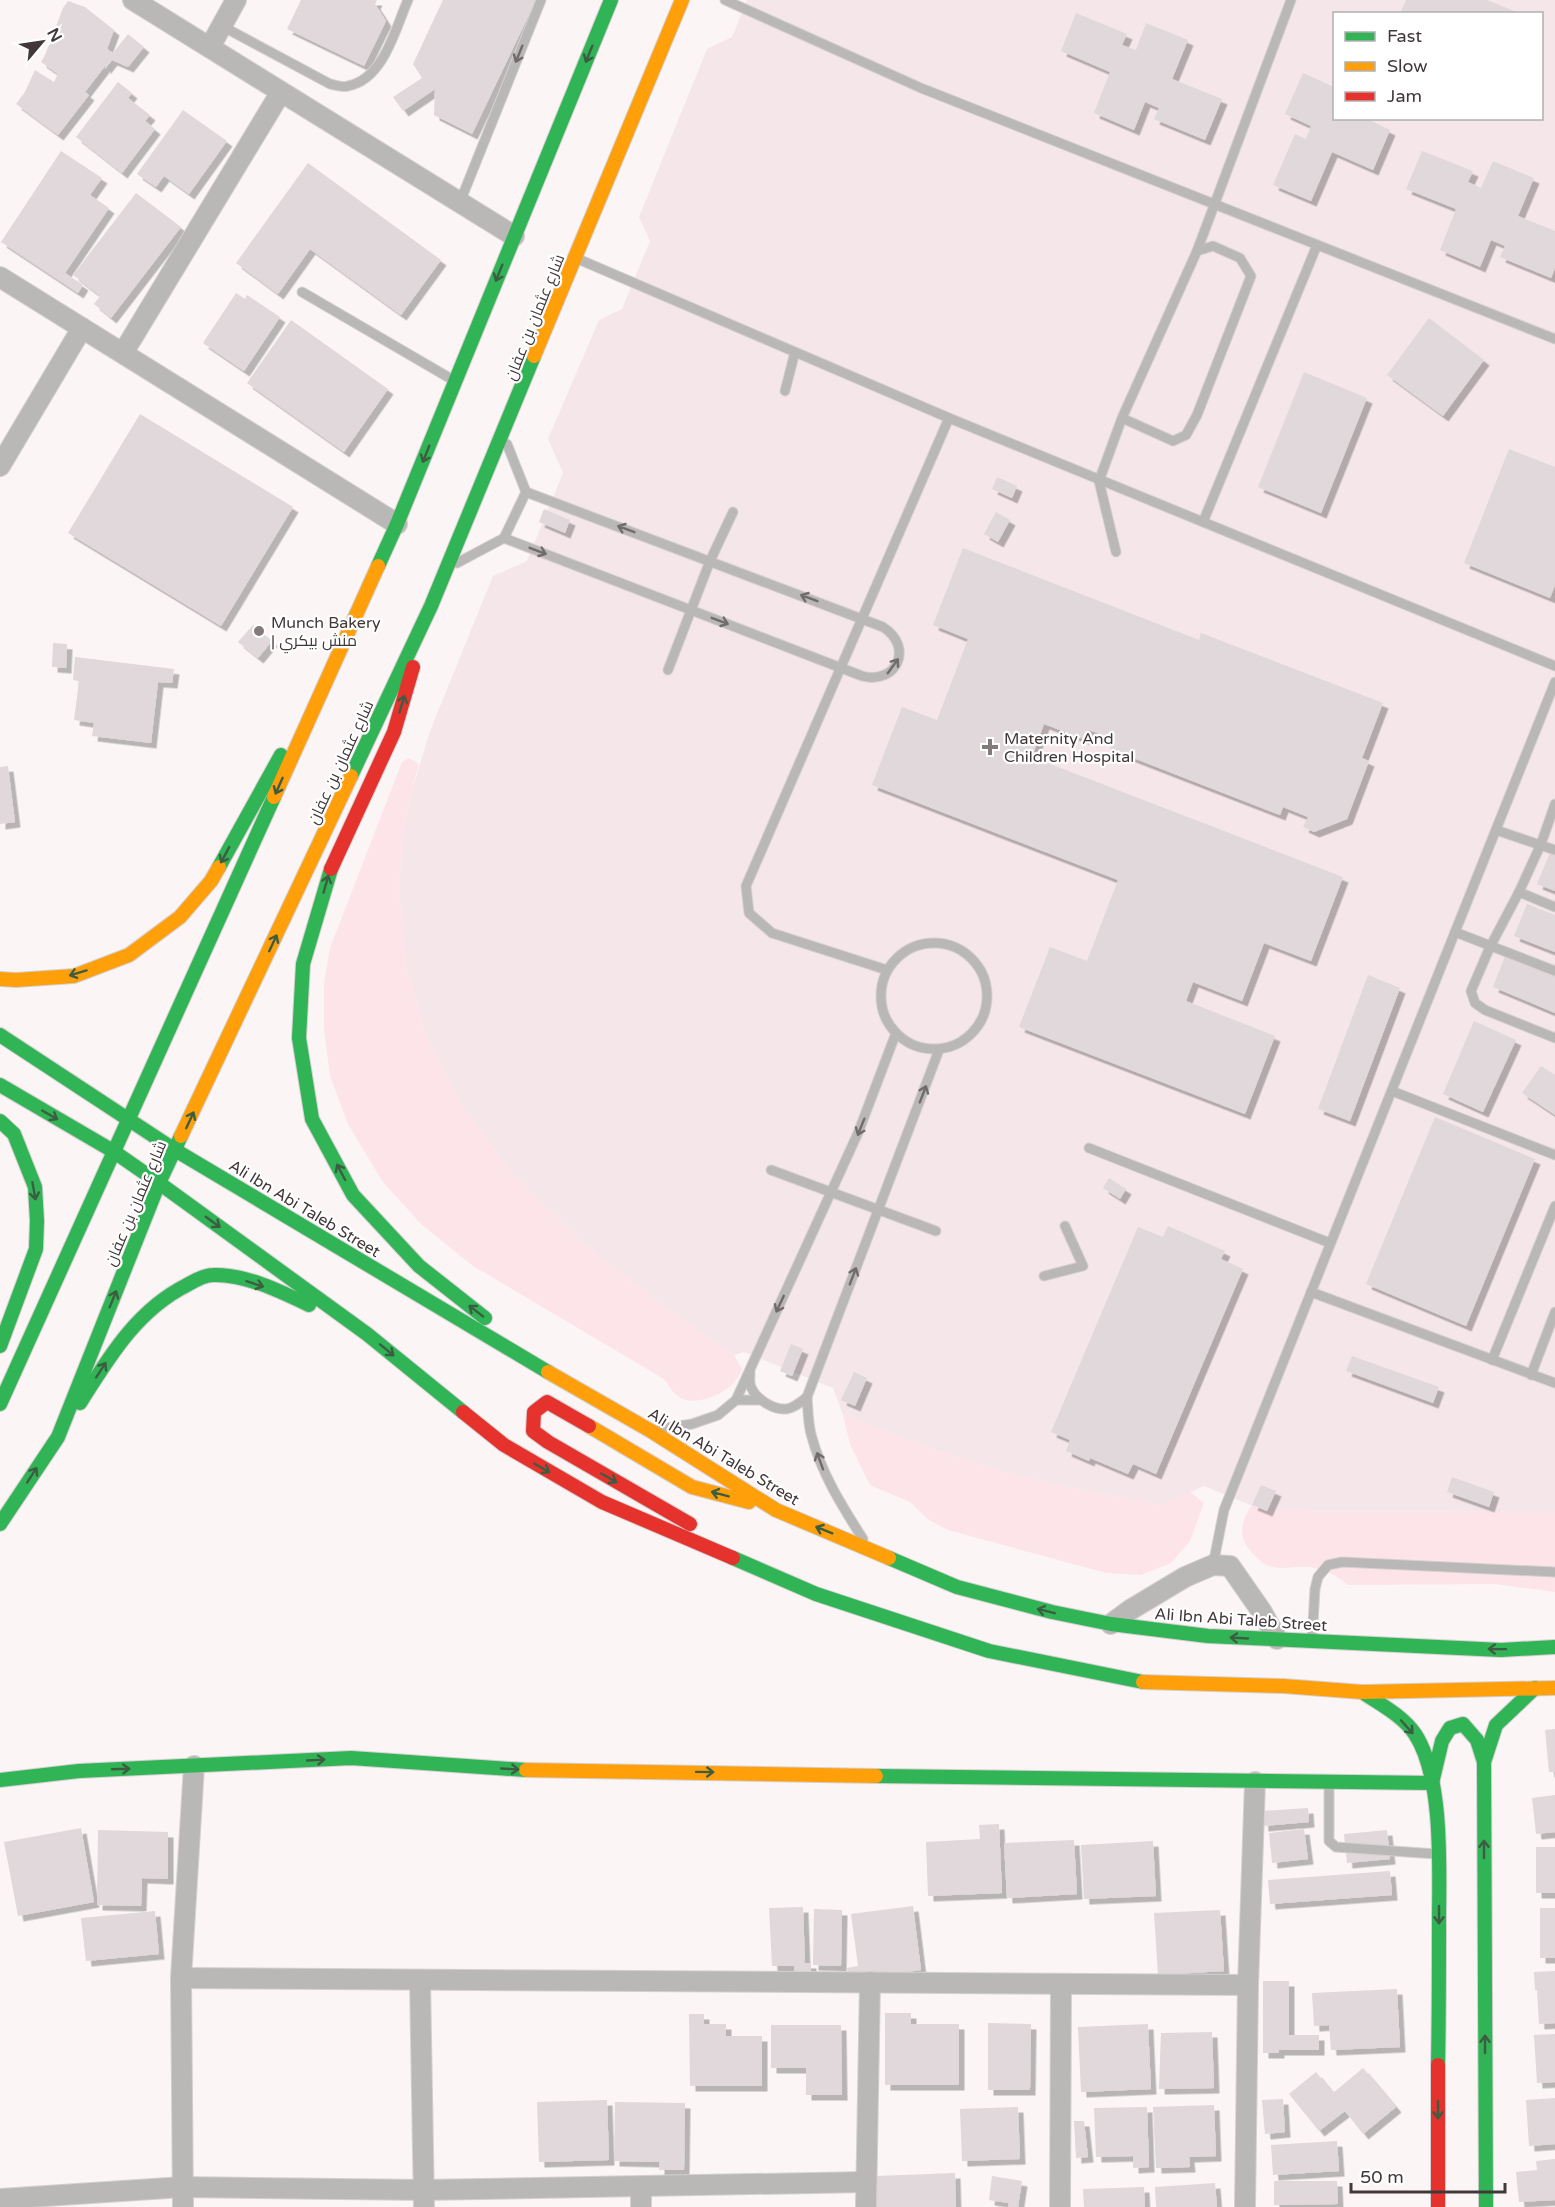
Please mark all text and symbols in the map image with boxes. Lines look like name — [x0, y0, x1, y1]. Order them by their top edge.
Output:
north arrow — [12, 12, 72, 72]
legend — [1333, 12, 1543, 120]
text: N — [42, 25, 66, 46]
text: Fast — [1387, 25, 1422, 47]
one-way arrow — [513, 44, 524, 63]
one-way arrow — [583, 44, 594, 63]
text: Slow — [1387, 55, 1428, 77]
text: Jam — [1387, 85, 1422, 107]
street label: شارع عثمان بن عفان — [500, 251, 570, 384]
one-way arrow — [493, 264, 504, 282]
one-way arrow — [420, 444, 431, 463]
one-way arrow — [617, 523, 636, 534]
one-way arrow — [528, 547, 546, 558]
one-way arrow — [800, 592, 818, 603]
place label: Munch Bakery | منش بيكري — [271, 613, 381, 654]
one-way arrow — [710, 616, 729, 627]
marker: Munch Bakery | منش بيكري — [252, 624, 266, 638]
one-way arrow — [886, 658, 899, 674]
one-way arrow — [397, 695, 408, 714]
street label: شارع عثمان بن عفان — [303, 697, 379, 828]
place label: Maternity And Children Hospital — [1004, 729, 1134, 767]
marker: Maternity And Children Hospital — [981, 738, 999, 756]
one-way arrow — [272, 776, 284, 794]
one-way arrow — [219, 846, 231, 863]
one-way arrow — [321, 875, 332, 894]
one-way arrow — [267, 935, 279, 953]
one-way arrow — [69, 968, 88, 979]
one-way arrow — [918, 1085, 929, 1104]
one-way arrow — [41, 1110, 59, 1121]
one-way arrow — [184, 1111, 196, 1129]
one-way arrow — [854, 1117, 865, 1136]
street label: شارع عثمان بن عفان — [100, 1138, 172, 1270]
street label: Ali Ibn Abi Taleb Street — [225, 1156, 384, 1262]
one-way arrow — [335, 1164, 347, 1181]
one-way arrow — [29, 1180, 40, 1200]
one-way arrow — [205, 1216, 221, 1228]
one-way arrow — [848, 1268, 859, 1286]
one-way arrow — [245, 1279, 264, 1290]
one-way arrow — [108, 1290, 119, 1308]
one-way arrow — [773, 1295, 785, 1313]
one-way arrow — [468, 1304, 484, 1317]
one-way arrow — [379, 1344, 395, 1357]
one-way arrow — [95, 1362, 108, 1379]
street label: Ali Ibn Abi Taleb Street — [644, 1404, 803, 1510]
one-way arrow — [814, 1452, 825, 1471]
one-way arrow — [533, 1462, 550, 1474]
one-way arrow — [26, 1467, 39, 1484]
one-way arrow — [600, 1473, 618, 1484]
one-way arrow — [711, 1488, 730, 1500]
one-way arrow — [815, 1524, 834, 1535]
one-way arrow — [1037, 1604, 1056, 1616]
street label: Ali Ibn Abi Taleb Street — [1154, 1604, 1328, 1636]
one-way arrow — [1229, 1632, 1249, 1643]
one-way arrow — [1487, 1643, 1507, 1655]
one-way arrow — [1400, 1720, 1414, 1735]
one-way arrow — [305, 1754, 325, 1765]
one-way arrow — [110, 1763, 130, 1775]
one-way arrow — [500, 1764, 520, 1775]
one-way arrow — [695, 1766, 715, 1778]
one-way arrow — [1478, 1839, 1490, 1859]
one-way arrow — [1433, 1905, 1445, 1925]
one-way arrow — [1479, 2034, 1491, 2054]
one-way arrow — [1433, 2100, 1444, 2120]
scale bar — [1351, 2156, 1506, 2194]
text: 50 m — [1360, 2166, 1404, 2188]

